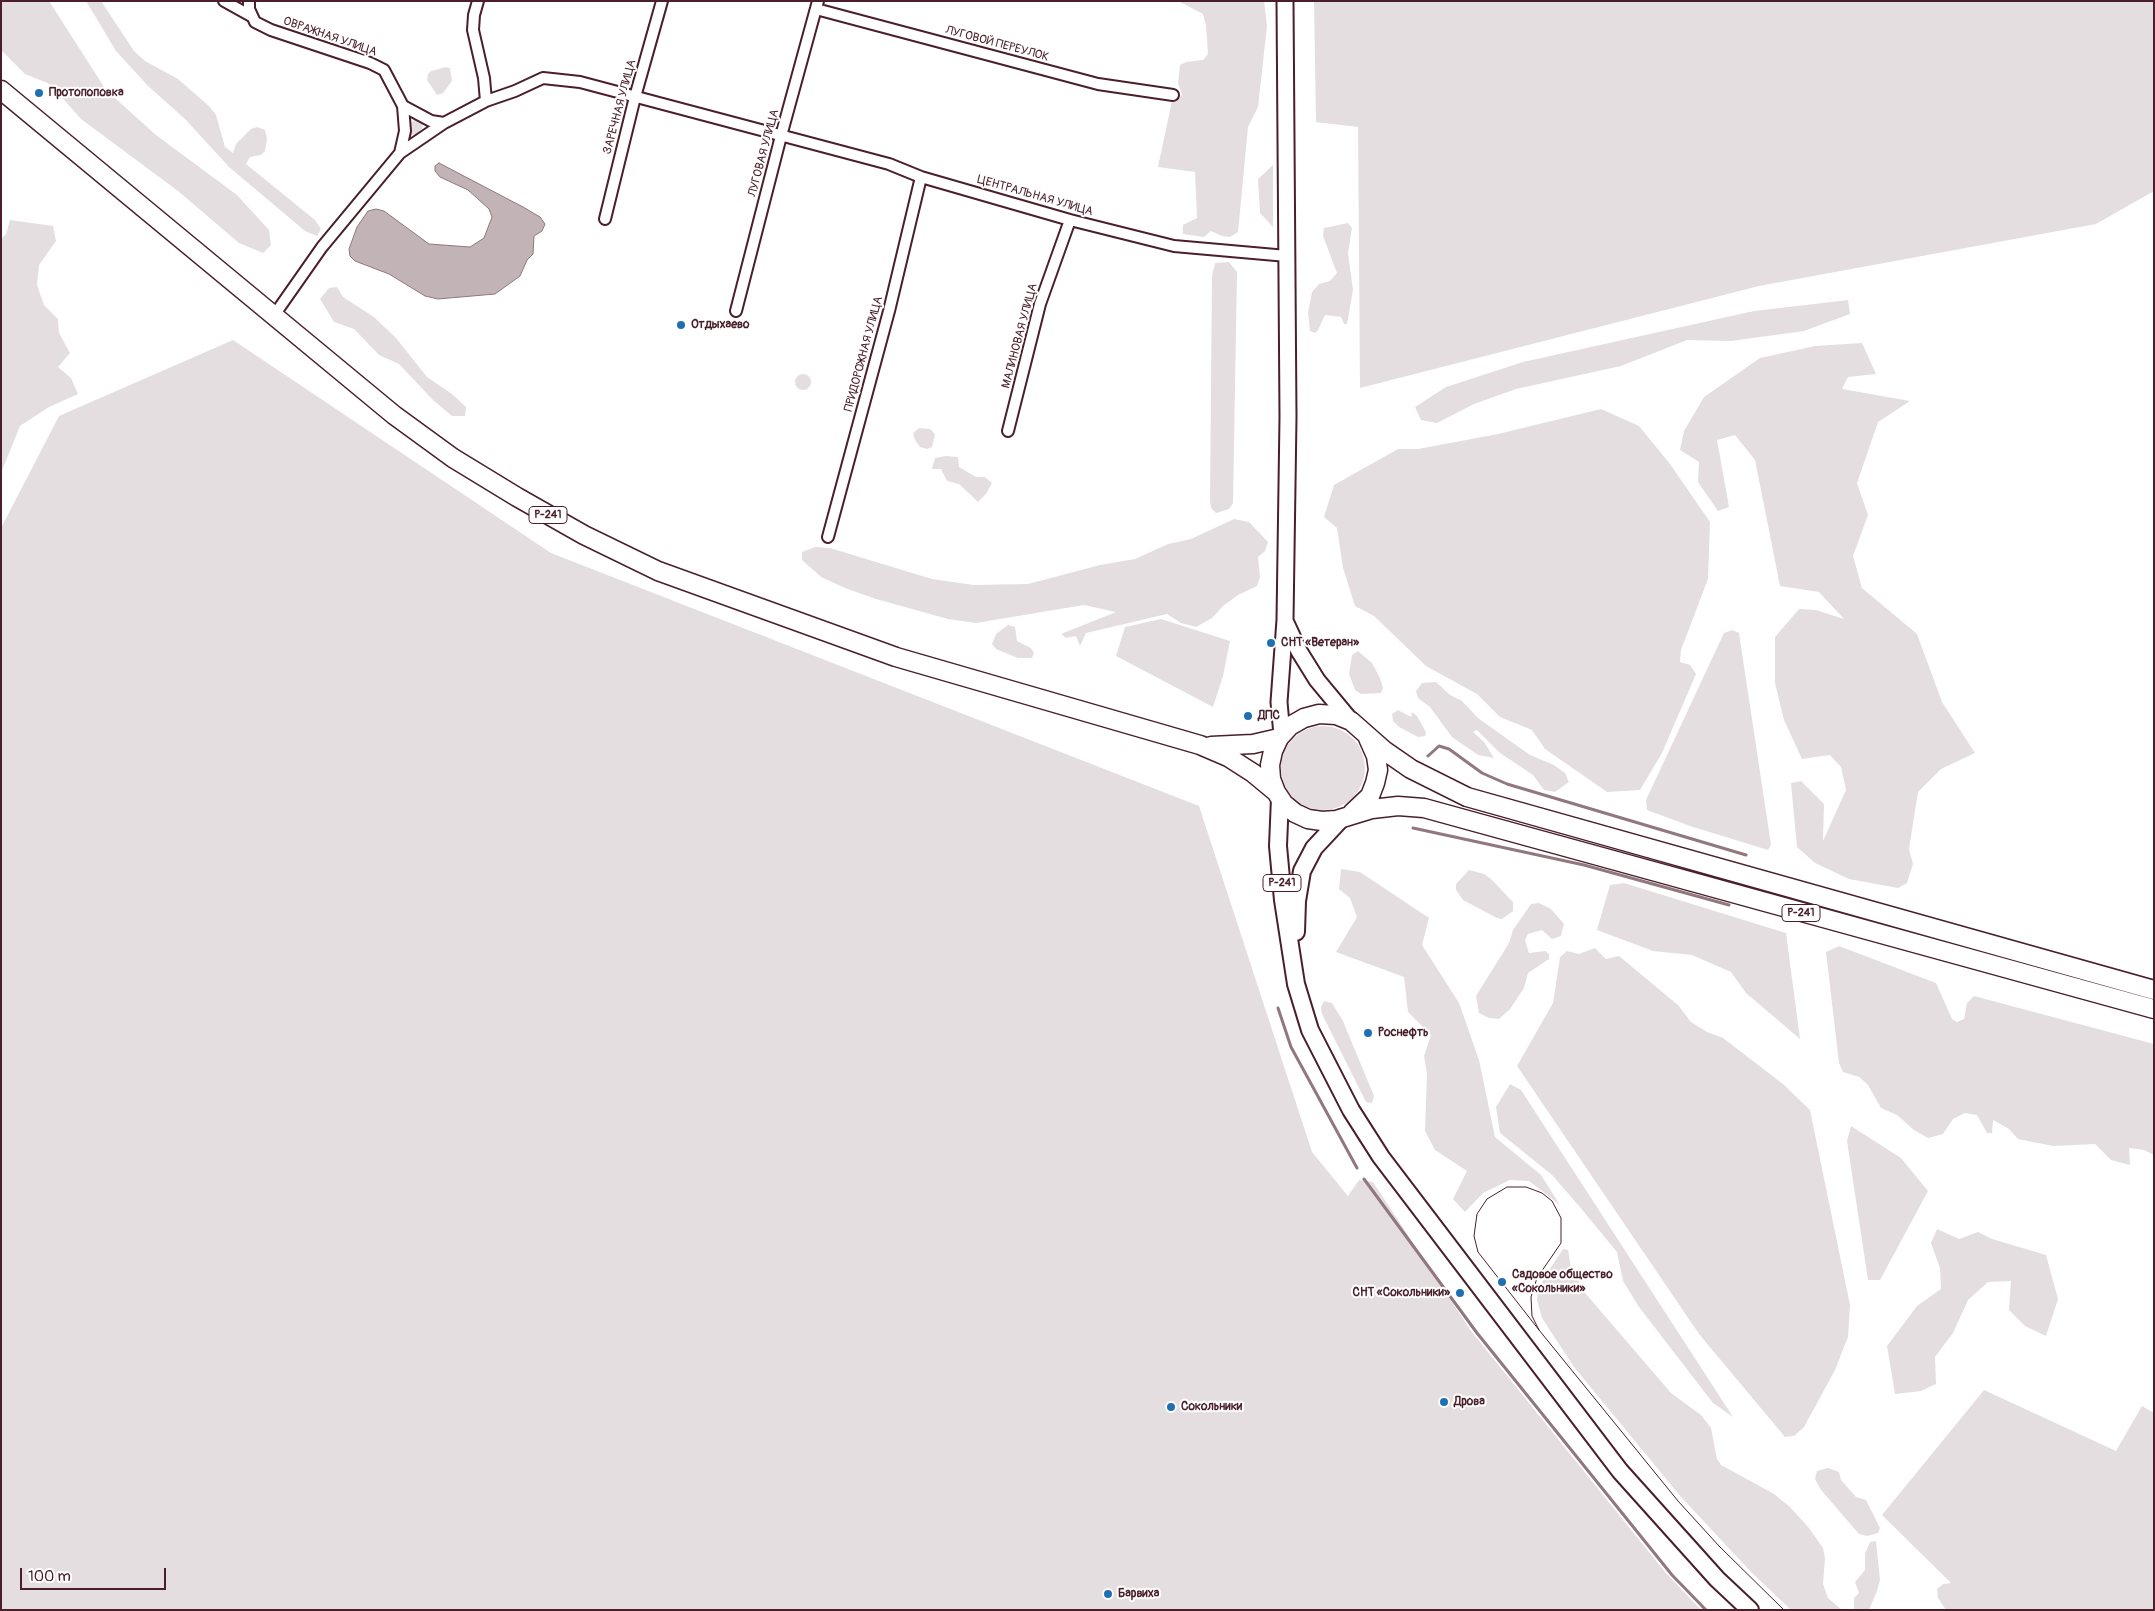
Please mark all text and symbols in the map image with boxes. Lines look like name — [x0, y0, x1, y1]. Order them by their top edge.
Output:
street label: ОВРАЖНАЯ УЛИЦА — [281, 14, 379, 60]
street label: ЛУГОВОЙ ПЕРЕУЛОК — [944, 23, 1050, 65]
street label: ЗАРЕЧНАЯ УЛИЦА — [600, 58, 640, 156]
place label: Протопоповка — [49, 86, 124, 100]
marker: Протопоповка — [33, 87, 45, 99]
street label: ЛУГОВАЯ УЛИЦА — [745, 108, 783, 198]
street label: ЦЕНТРАЛЬНАЯ УЛИЦА — [975, 173, 1095, 219]
street label: МАЛИНОВАЯ УЛИЦА — [999, 282, 1041, 390]
street label: ПРИДОРОЖНАЯ УЛИЦА — [842, 295, 886, 413]
place label: Отдыхаево — [691, 318, 749, 332]
marker: Отдыхаево — [675, 319, 687, 331]
road number: Р-241 — [529, 506, 567, 524]
place label: СНТ «Ветеран» — [1281, 636, 1359, 650]
marker: СНТ «Ветеран» — [1265, 637, 1277, 649]
place label: ДПС — [1258, 709, 1280, 723]
marker: ДПС — [1242, 710, 1254, 722]
road number: Р-241 — [1263, 874, 1301, 891]
road number: Р-241 — [1782, 904, 1820, 921]
place label: Роснефть — [1378, 1026, 1428, 1040]
marker: Роснефть — [1362, 1027, 1374, 1039]
place label: Садовое общество «Сокольники» — [1512, 1268, 1613, 1296]
marker: Садовое общество «Сокольники» — [1496, 1276, 1508, 1288]
place label: СНТ «Сокольники» — [1353, 1286, 1450, 1300]
marker: СНТ «Сокольники» — [1454, 1287, 1466, 1299]
place label: Дрова — [1454, 1395, 1485, 1409]
marker: Дрова — [1438, 1396, 1450, 1408]
place label: Сокольники — [1181, 1400, 1242, 1414]
marker: Сокольники — [1165, 1401, 1177, 1413]
scale bar — [22, 1558, 169, 1590]
text: 100 m — [28, 1567, 71, 1586]
place label: Барвиха — [1118, 1587, 1159, 1601]
marker: Барвиха — [1102, 1588, 1114, 1600]

